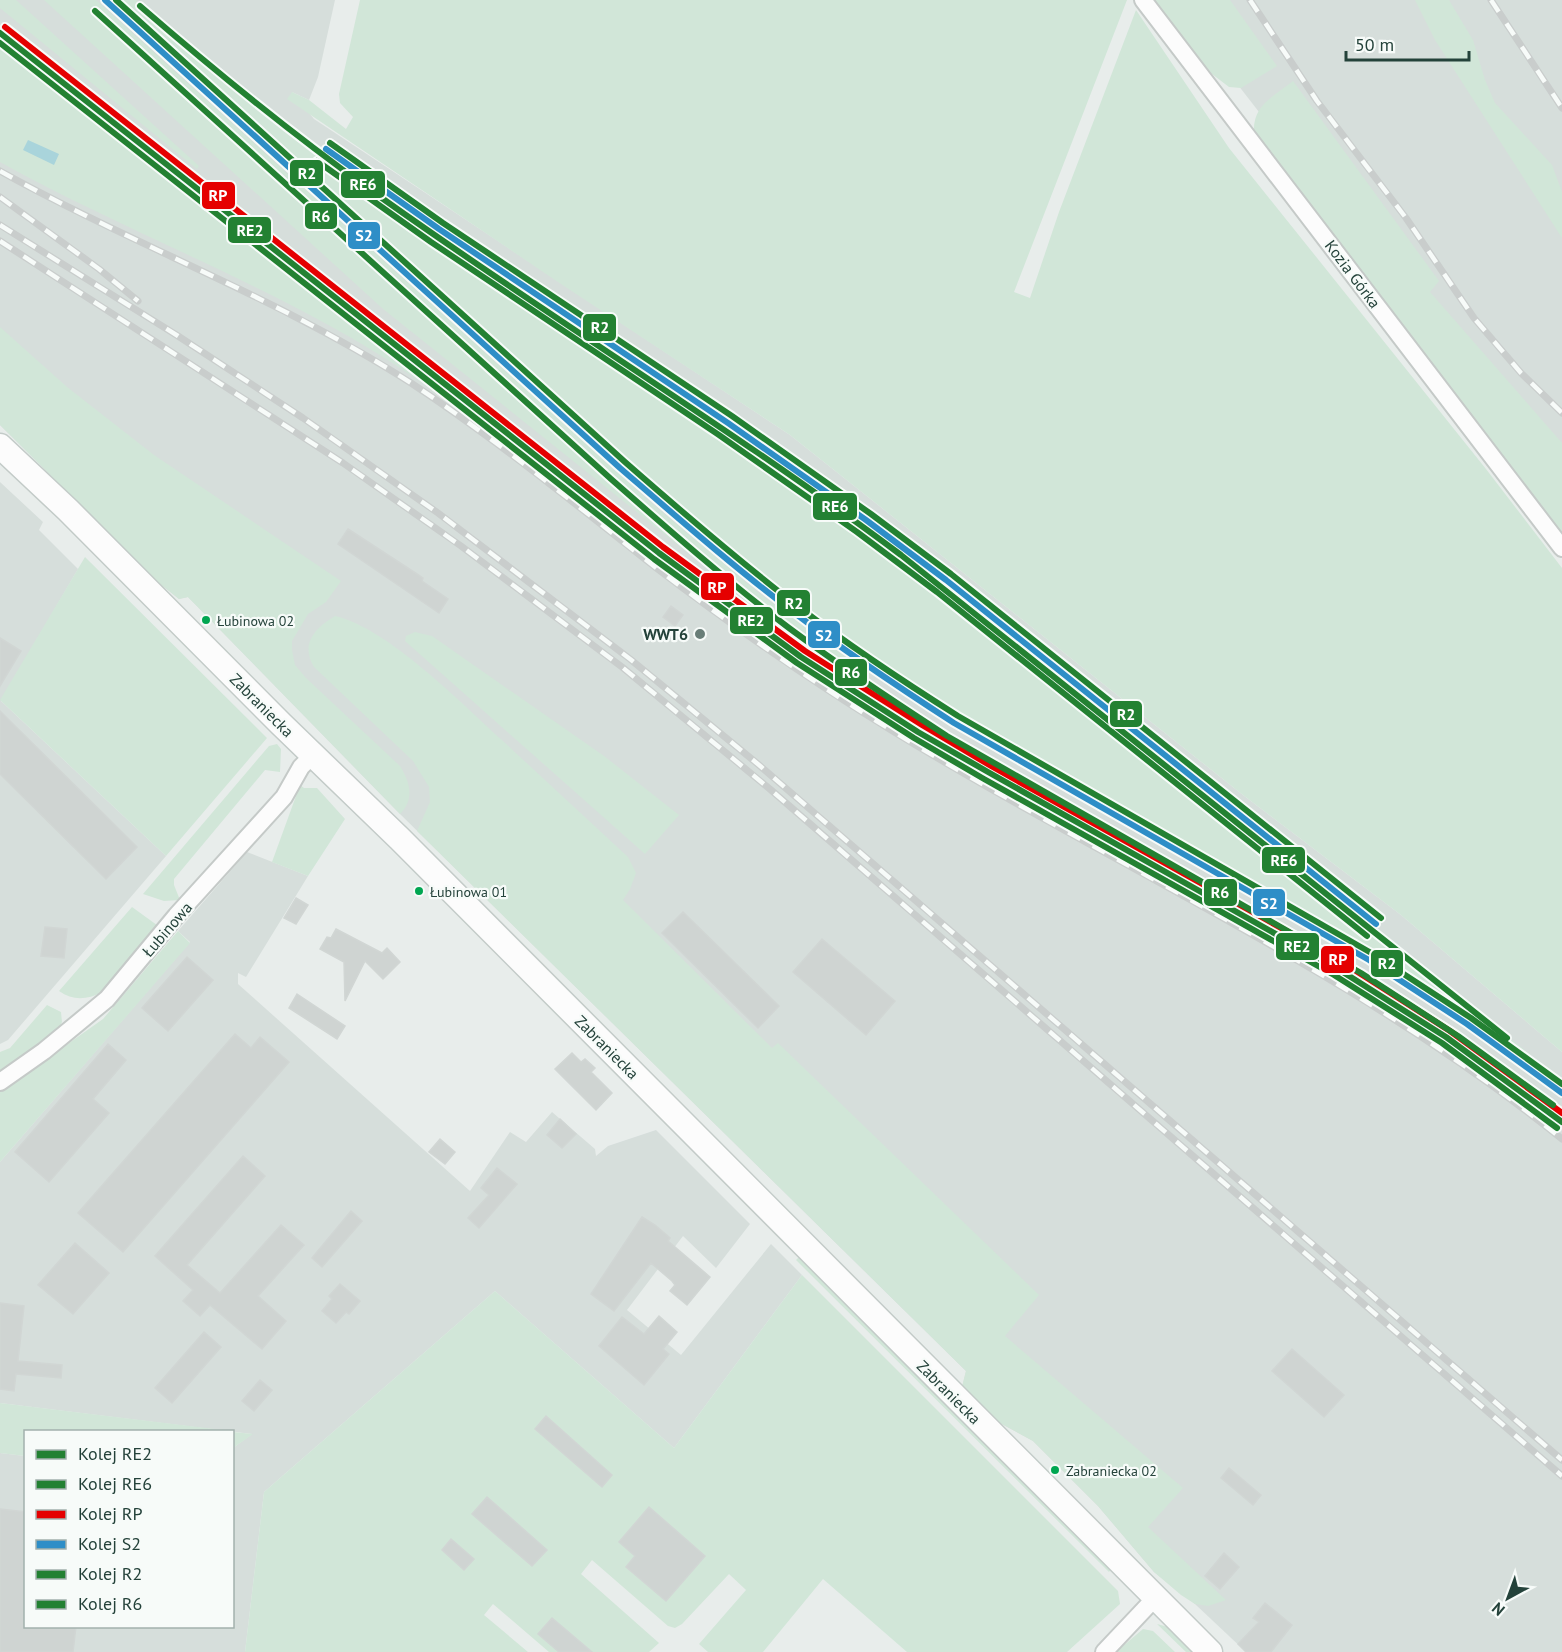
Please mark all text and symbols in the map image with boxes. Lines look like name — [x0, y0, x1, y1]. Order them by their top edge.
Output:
scale bar — [1346, 24, 1469, 62]
text: 50 m — [1355, 33, 1394, 56]
line badge: R2 — [289, 159, 324, 187]
text: R2 — [298, 163, 316, 183]
line badge: RE6 — [340, 170, 386, 199]
text: RE6 — [349, 174, 377, 194]
line badge: RP — [201, 181, 236, 210]
text: RP — [209, 185, 227, 205]
line badge: R6 — [304, 202, 338, 230]
text: R6 — [312, 206, 330, 226]
line badge: RE2 — [227, 216, 272, 244]
text: RE2 — [236, 220, 264, 240]
line badge: S2 — [347, 221, 381, 250]
text: S2 — [355, 225, 373, 245]
street label: Kozia Górka — [1321, 236, 1385, 312]
line badge: R2 — [582, 313, 617, 342]
text: R2 — [591, 317, 609, 337]
line badge: RE6 — [812, 492, 858, 521]
text: RE6 — [821, 496, 849, 516]
line badge: RP — [700, 572, 735, 601]
text: RP — [708, 577, 726, 597]
line badge: R2 — [776, 589, 811, 617]
text: R2 — [785, 593, 803, 613]
line badge: RE2 — [729, 606, 774, 635]
text: RE2 — [737, 610, 765, 630]
place label: Łubinowa 02 — [217, 612, 294, 630]
marker: Łubinowa 02 — [200, 614, 212, 626]
line badge: S2 — [807, 620, 841, 649]
place label: WWT6 — [643, 624, 688, 644]
text: S2 — [815, 625, 833, 645]
marker: WWT6 — [693, 627, 707, 641]
line badge: R6 — [834, 658, 868, 687]
text: R6 — [842, 662, 860, 682]
street label: Zabraniecka — [226, 669, 298, 741]
line badge: R2 — [1109, 700, 1143, 728]
text: R2 — [1117, 704, 1135, 724]
line badge: RE6 — [1261, 846, 1306, 874]
text: RE6 — [1270, 850, 1298, 870]
line badge: R6 — [1203, 878, 1238, 907]
text: R6 — [1211, 882, 1229, 902]
place label: Łubinowa 01 — [430, 883, 507, 901]
marker: Łubinowa 01 — [413, 885, 425, 897]
line badge: S2 — [1252, 888, 1286, 917]
text: S2 — [1260, 893, 1278, 913]
street label: Łubinowa — [138, 897, 196, 961]
line badge: RE2 — [1275, 932, 1320, 961]
text: RE2 — [1283, 936, 1311, 956]
line badge: RP — [1320, 945, 1355, 974]
text: RP — [1329, 949, 1347, 969]
line badge: R2 — [1370, 949, 1404, 978]
text: R2 — [1378, 953, 1396, 973]
street label: Zabraniecka — [571, 1011, 643, 1083]
street label: Zabraniecka — [913, 1356, 985, 1428]
legend — [24, 1430, 234, 1628]
text: Kolej RE2 — [78, 1442, 152, 1465]
place label: Zabraniecka 02 — [1066, 1462, 1157, 1480]
marker: Zabraniecka 02 — [1049, 1464, 1061, 1476]
text: Kolej RE6 — [78, 1472, 152, 1495]
text: Kolej RP — [78, 1502, 143, 1525]
text: Kolej S2 — [78, 1532, 141, 1555]
text: Kolej R2 — [78, 1562, 142, 1585]
north arrow — [1478, 1568, 1538, 1628]
text: Kolej R6 — [78, 1592, 142, 1615]
text: N — [1488, 1598, 1509, 1620]

